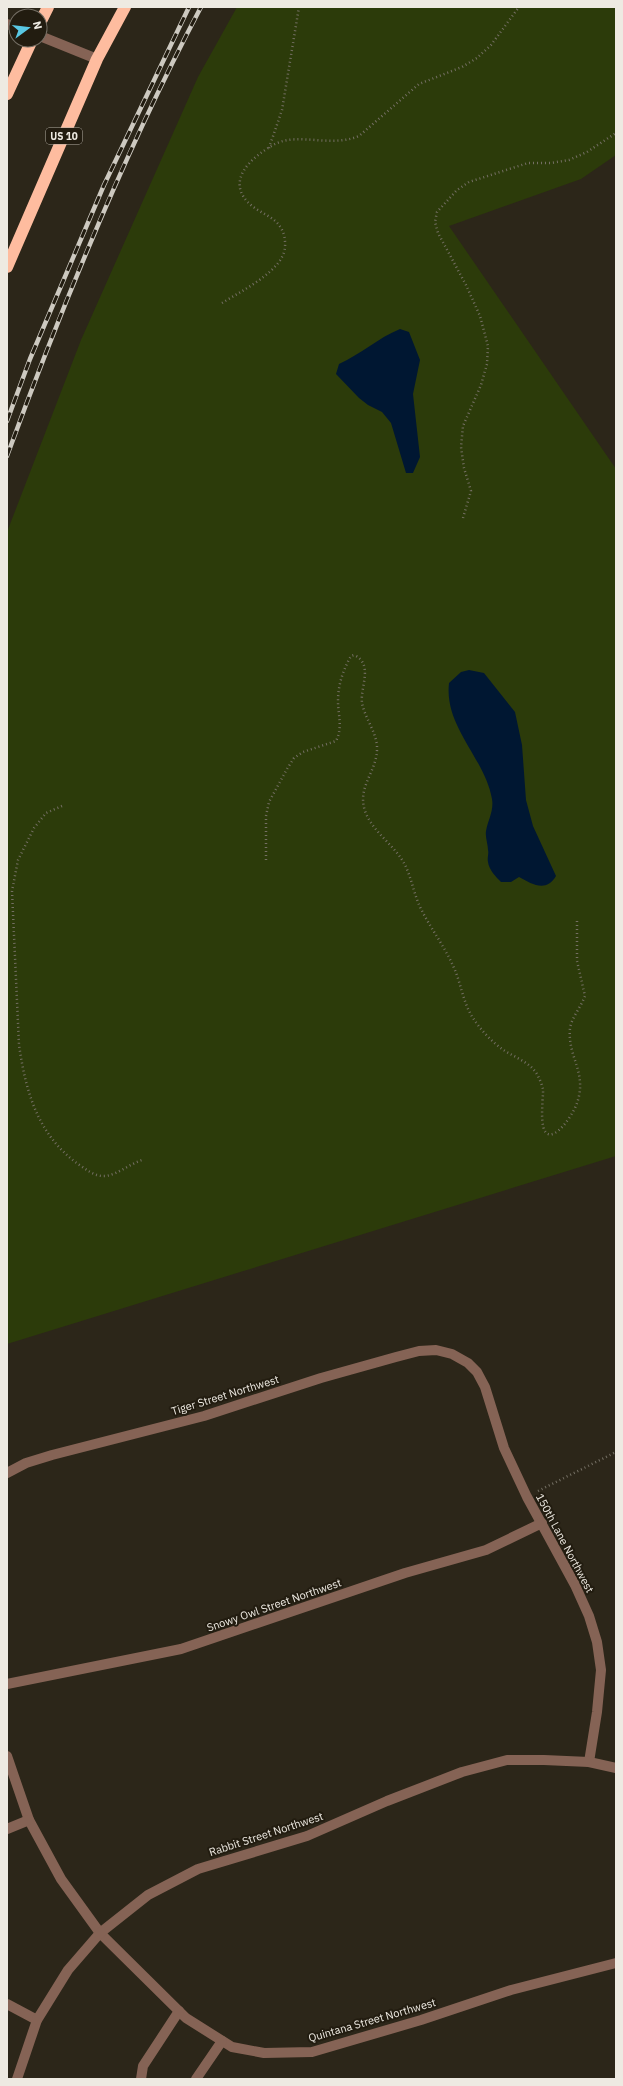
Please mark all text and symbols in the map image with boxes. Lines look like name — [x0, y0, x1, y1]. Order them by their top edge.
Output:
north arrow — [8, 8, 48, 48]
text: N — [30, 20, 45, 31]
road number: US 10 — [46, 128, 82, 144]
street label: Tiger Street Northwest — [169, 1372, 281, 1418]
street label: 150th Lane Northwest — [533, 1491, 597, 1595]
street label: Snowy Owl Street Northwest — [205, 1575, 343, 1635]
street label: Rabbit Street Northwest — [207, 1809, 325, 1859]
street label: Quintana Street Northwest — [307, 1995, 437, 2045]

